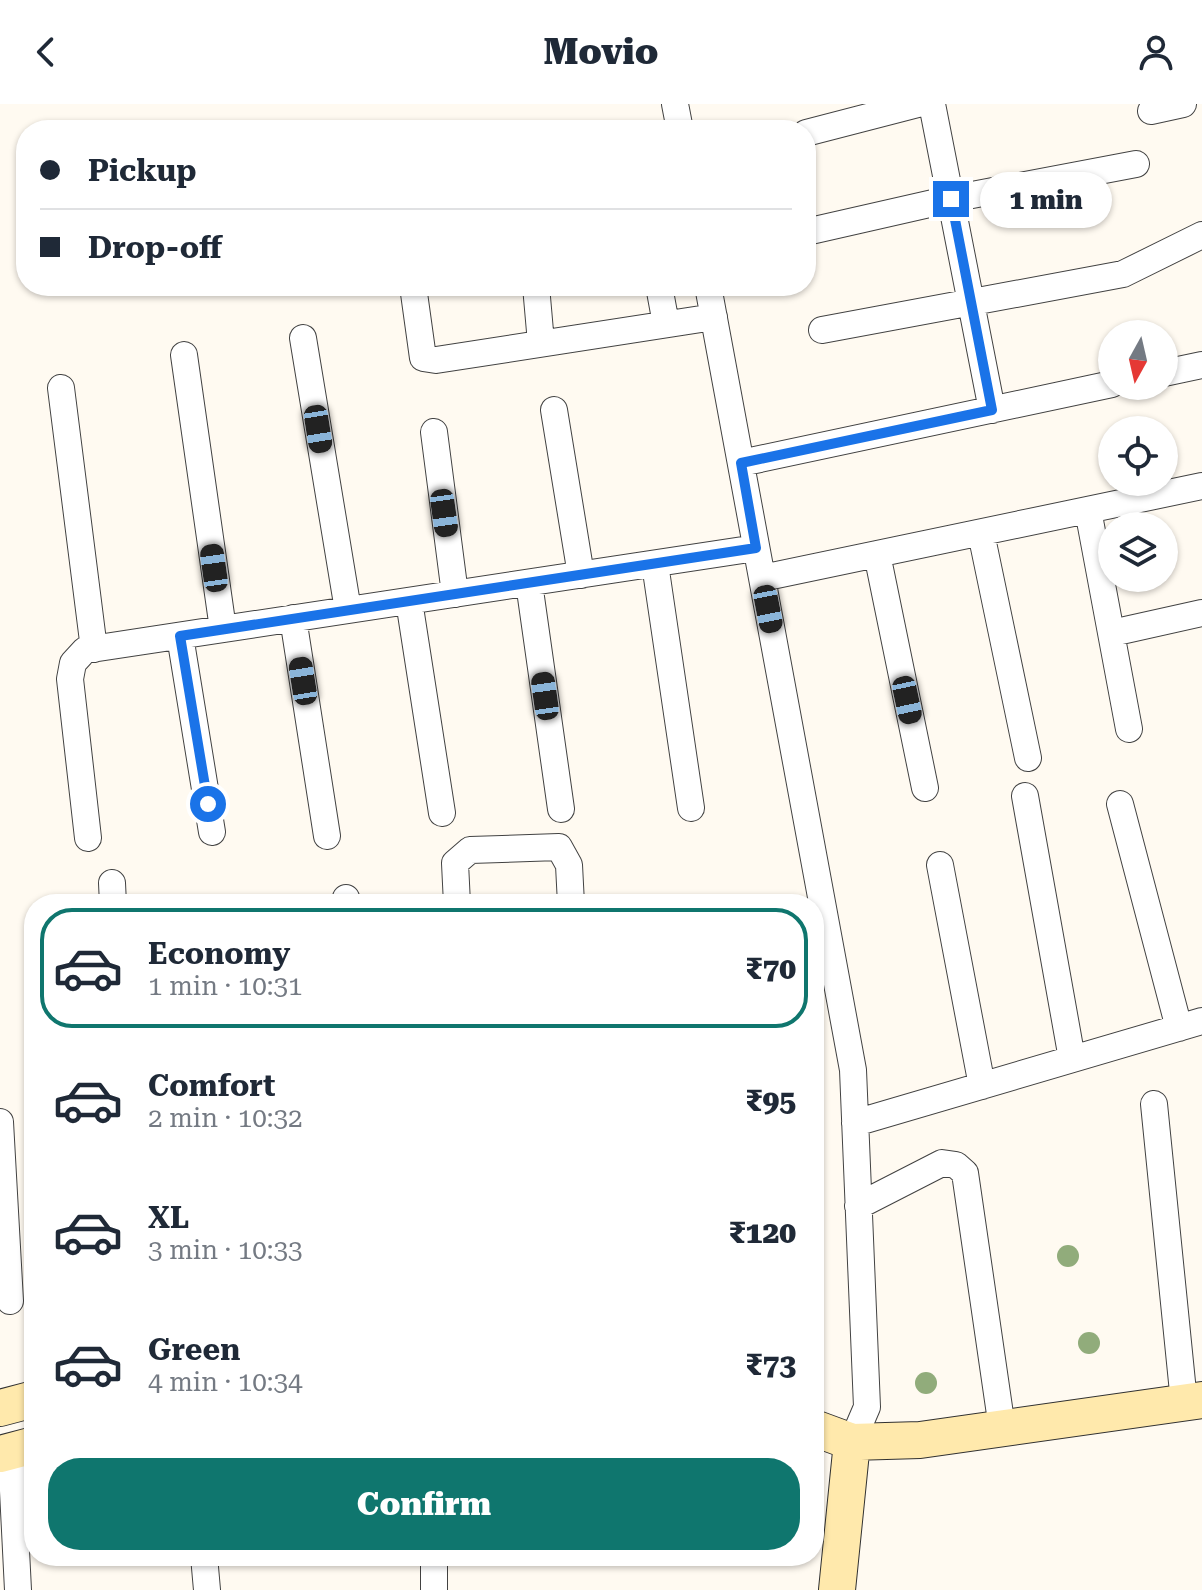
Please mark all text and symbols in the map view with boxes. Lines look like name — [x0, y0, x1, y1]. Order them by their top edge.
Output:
icon: back — [24, 30, 68, 74]
icon: person — [1134, 30, 1178, 74]
text: Movio — [544, 31, 658, 73]
text: Pickup — [88, 153, 196, 188]
callout: 1 min — [979, 171, 1111, 227]
route end — [933, 181, 969, 217]
text: 1 min — [1009, 185, 1083, 215]
text: Drop-off — [88, 230, 222, 265]
north arrow — [1098, 320, 1178, 400]
map controls — [1098, 320, 1178, 592]
car — [302, 403, 334, 455]
button: locate — [1098, 416, 1178, 496]
car — [429, 488, 459, 538]
button: layers — [1098, 512, 1178, 592]
car — [199, 543, 229, 593]
car — [752, 583, 784, 635]
car — [287, 655, 319, 707]
car — [530, 671, 560, 721]
car — [890, 674, 924, 726]
route start — [190, 786, 226, 822]
icon: car — [52, 932, 124, 1004]
text: Economy — [148, 936, 290, 971]
text: ₹70 — [746, 951, 796, 986]
text: 1 min · 10:31 — [148, 971, 303, 1001]
icon: car — [52, 1064, 124, 1136]
text: Comfort — [148, 1068, 275, 1103]
text: ₹95 — [746, 1083, 796, 1118]
text: 2 min · 10:32 — [148, 1103, 303, 1133]
icon: car — [52, 1196, 124, 1268]
text: XL — [148, 1200, 189, 1235]
text: ₹120 — [729, 1215, 796, 1250]
text: 3 min · 10:33 — [148, 1235, 303, 1265]
icon: car — [52, 1328, 124, 1400]
text: Green — [148, 1332, 240, 1367]
text: ₹73 — [746, 1347, 796, 1382]
text: 4 min · 10:34 — [148, 1367, 303, 1397]
button: Confirm — [48, 1458, 800, 1550]

